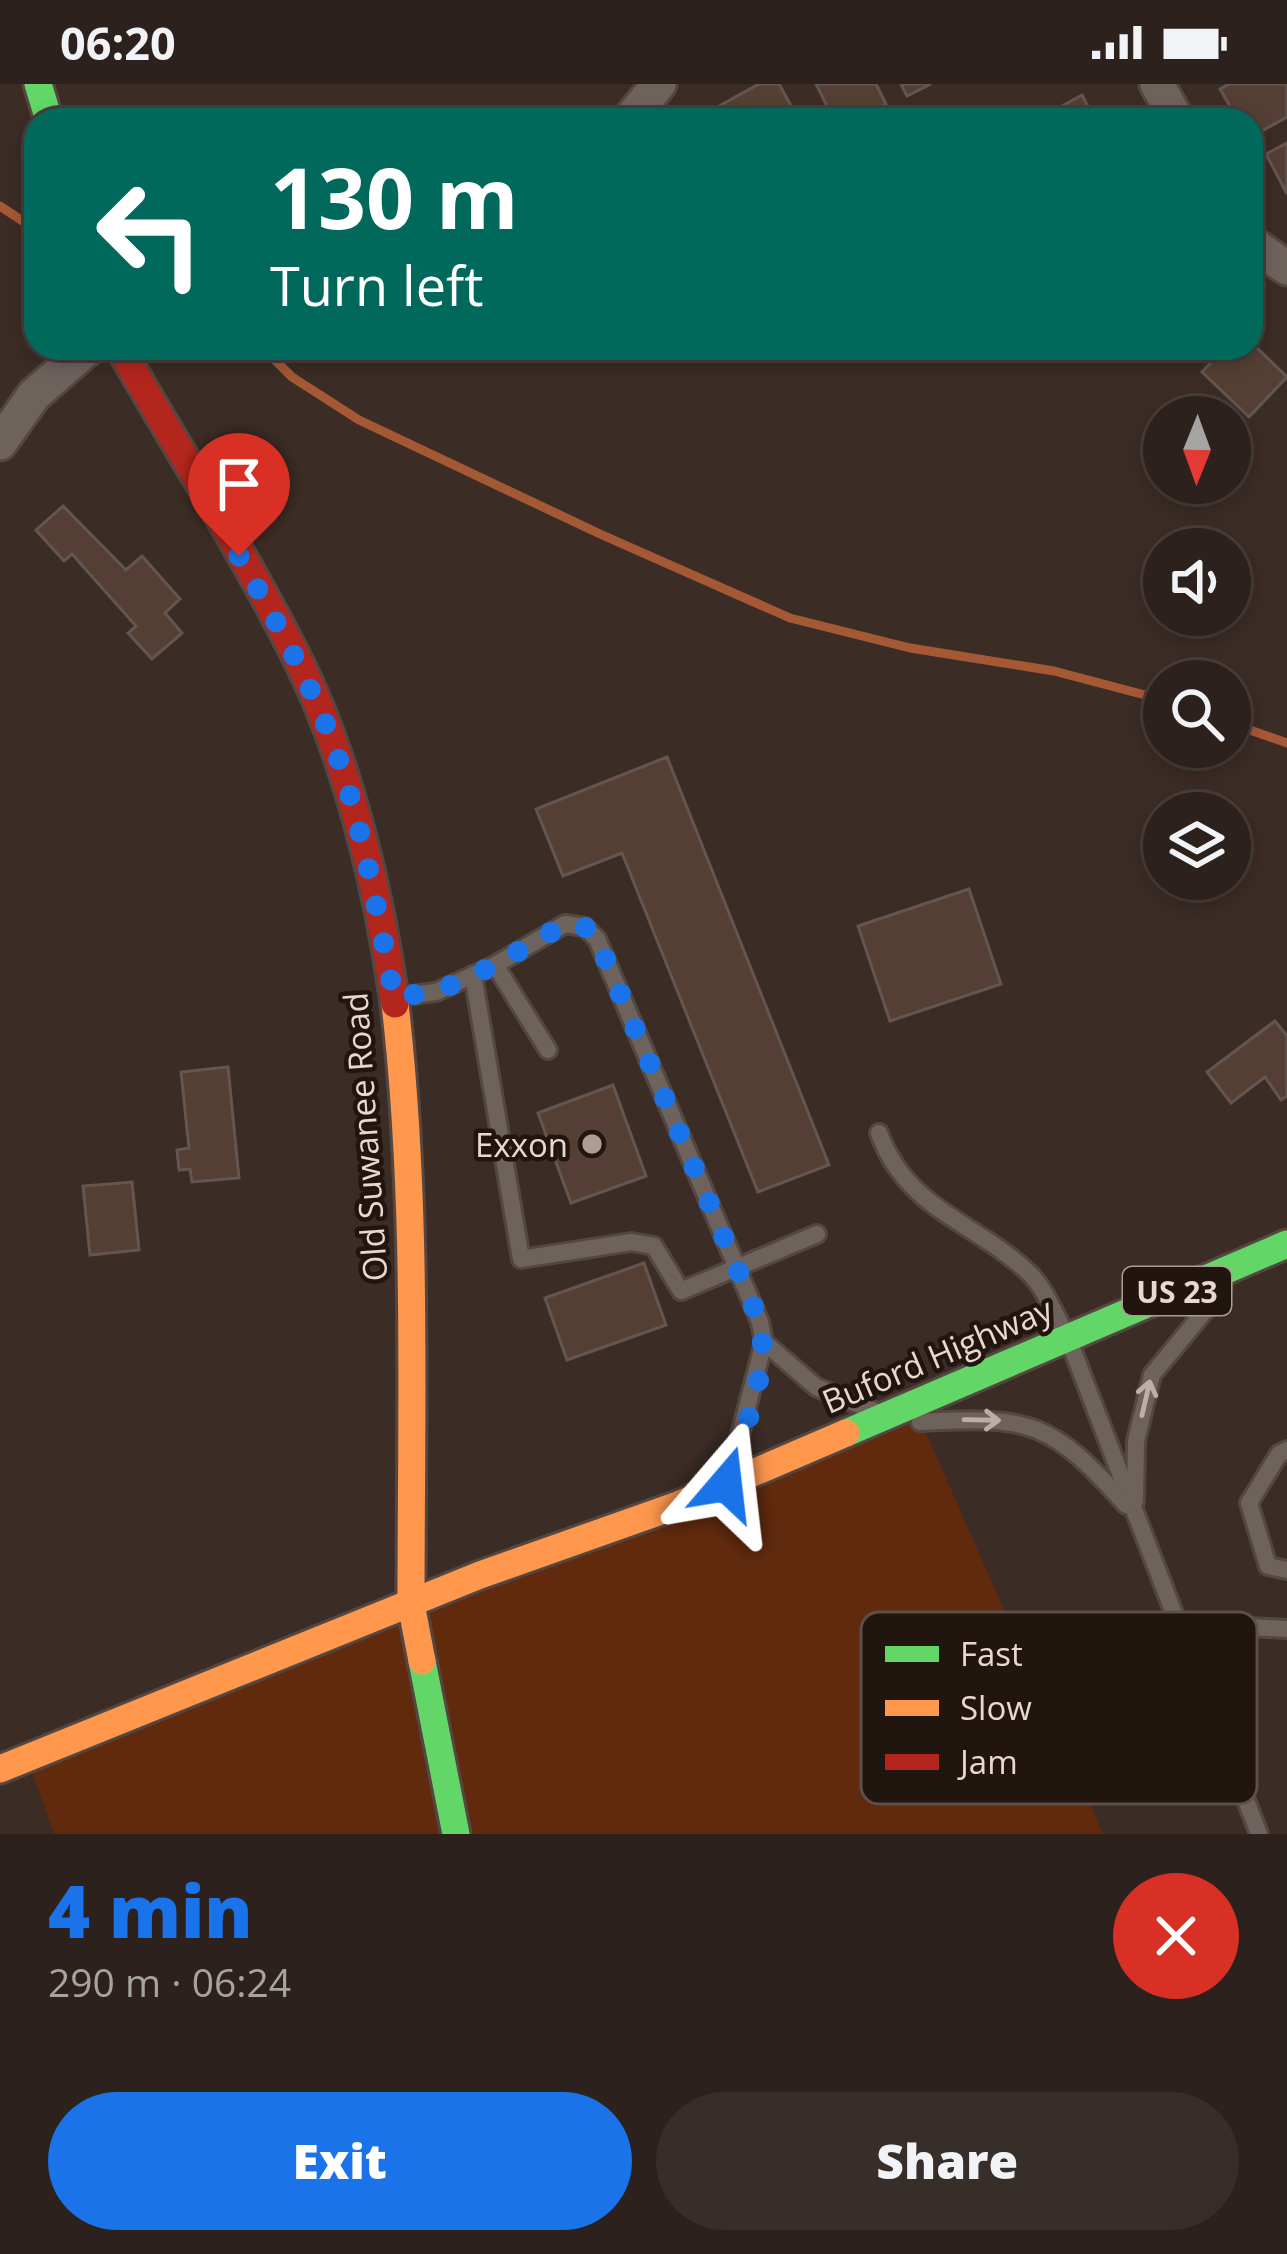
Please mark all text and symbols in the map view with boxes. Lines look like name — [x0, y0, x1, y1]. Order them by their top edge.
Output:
text: 06:20 — [60, 12, 176, 73]
text: 130 m — [270, 139, 518, 254]
icon: left — [72, 156, 228, 312]
text: Turn left — [270, 248, 483, 322]
north arrow — [1143, 396, 1251, 504]
map controls — [1143, 396, 1251, 900]
pin — [188, 433, 290, 556]
icon: arrive — [206, 451, 272, 517]
button: sound — [1143, 528, 1251, 636]
button: search — [1143, 660, 1251, 768]
button: layers — [1143, 792, 1251, 900]
street label: Old Suwanee Road — [332, 991, 398, 1283]
place label: Exxon — [475, 1122, 568, 1167]
marker: Exxon — [579, 1131, 605, 1157]
road number: US 23 — [1123, 1267, 1231, 1315]
street label: Buford Highway — [815, 1286, 1059, 1424]
one-way arrow — [1136, 1380, 1159, 1418]
one-way arrow — [961, 1408, 1000, 1431]
position arrow — [663, 1421, 789, 1547]
legend — [861, 1612, 1257, 1804]
text: Fast — [960, 1631, 1023, 1676]
text: Slow — [960, 1685, 1032, 1730]
text: Jam — [957, 1739, 1018, 1784]
text: 4 min — [48, 1861, 253, 1959]
button: close — [1113, 1873, 1239, 1999]
text: 290 m · 06:24 — [48, 1955, 291, 2008]
button: Exit — [48, 2092, 632, 2230]
button: Share — [656, 2092, 1239, 2230]

